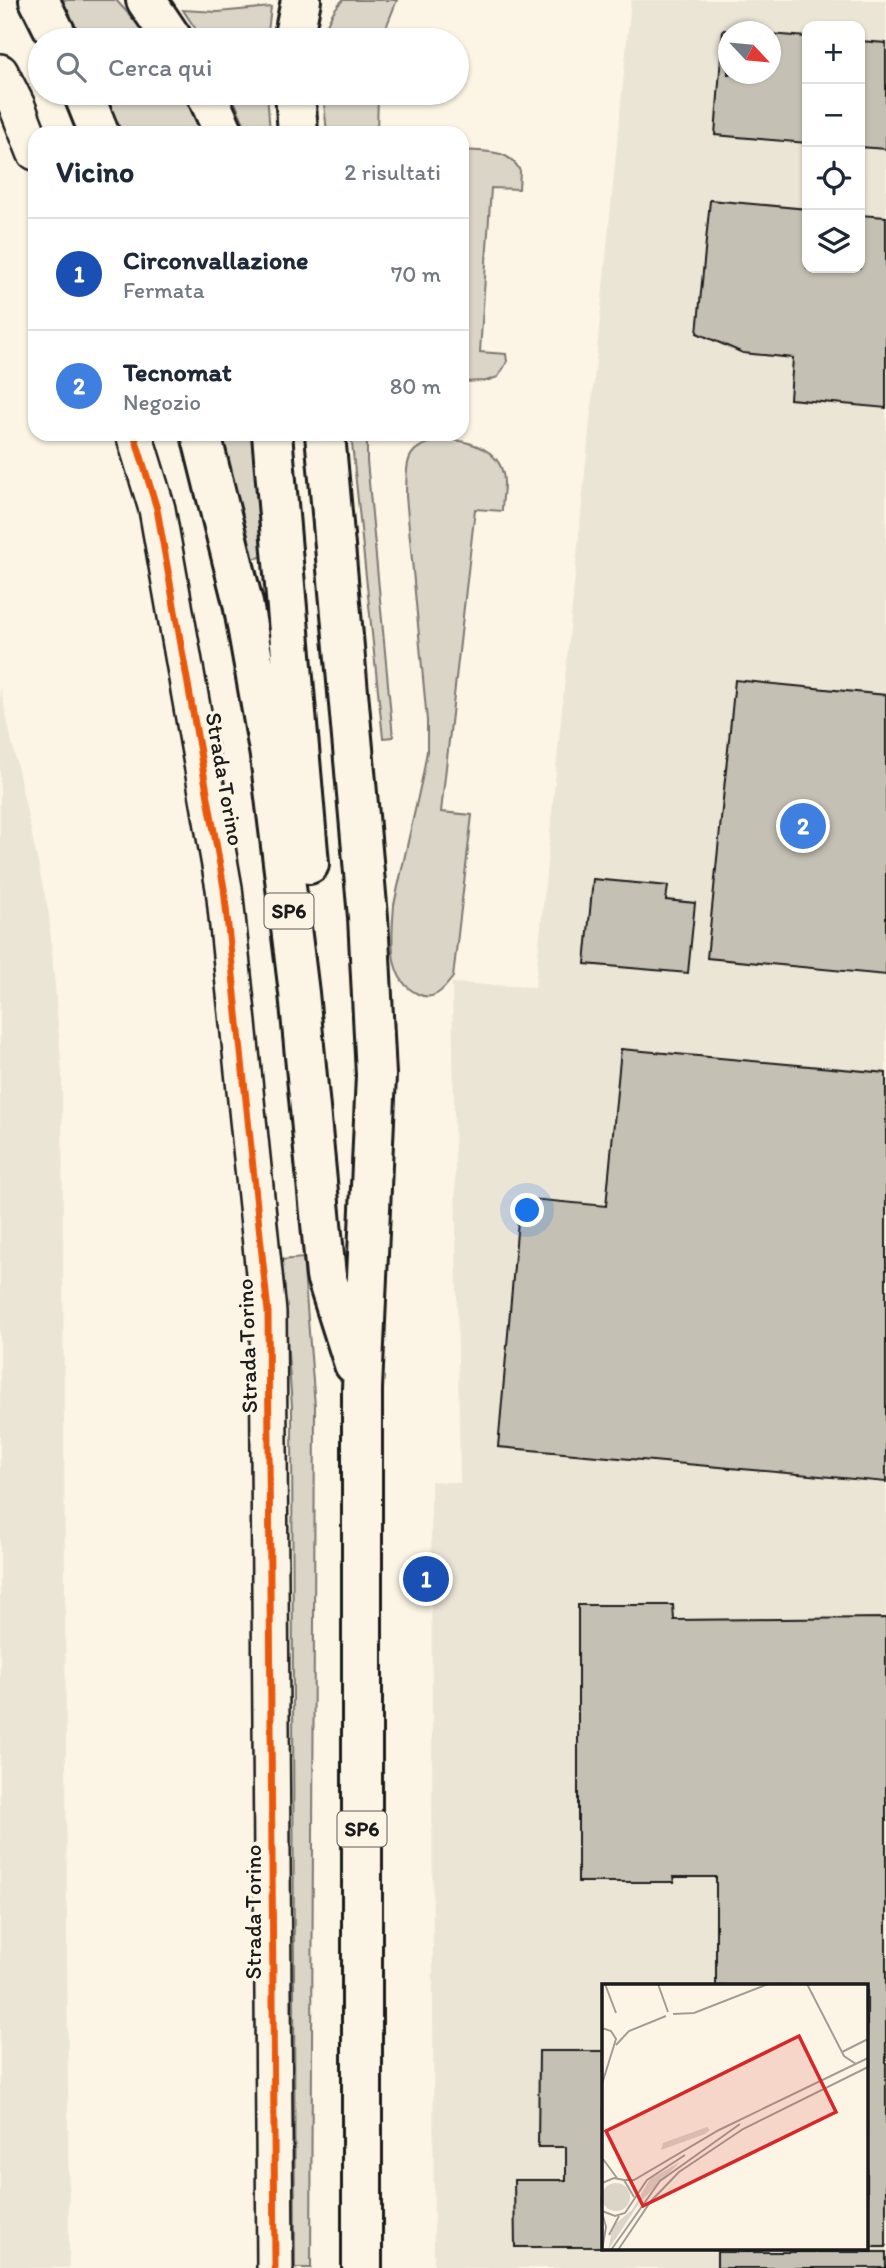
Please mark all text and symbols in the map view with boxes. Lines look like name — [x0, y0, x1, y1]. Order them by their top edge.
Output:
north arrow — [718, 21, 781, 84]
map controls — [802, 21, 865, 273]
button: + — [802, 21, 865, 84]
search box — [28, 28, 469, 105]
icon: search — [52, 48, 90, 86]
text: Cerca qui — [108, 51, 212, 83]
button: − — [802, 84, 865, 147]
button: locate — [802, 147, 865, 210]
text: Vicino — [56, 153, 134, 190]
text: 2 risultati — [344, 158, 441, 186]
button: layers — [802, 210, 865, 273]
text: Circonvallazione — [123, 244, 308, 276]
text: 1 — [74, 260, 84, 288]
text: 70 m — [391, 260, 441, 288]
text: Fermata — [123, 276, 205, 304]
text: Tecnomat — [123, 356, 232, 388]
text: 2 — [73, 372, 85, 400]
text: 80 m — [390, 372, 441, 400]
text: Negozio — [123, 388, 201, 416]
street label: Strada Torino — [200, 710, 250, 848]
pin: 2 — [780, 800, 826, 852]
road number: SP6 — [264, 894, 314, 928]
your location — [510, 1193, 544, 1227]
street label: Strada Torino — [231, 1278, 263, 1414]
pin: 1 — [403, 1553, 449, 1605]
road number: SP6 — [338, 1812, 386, 1846]
street label: Strada Torino — [239, 1845, 267, 1979]
inset map — [602, 1984, 868, 2250]

